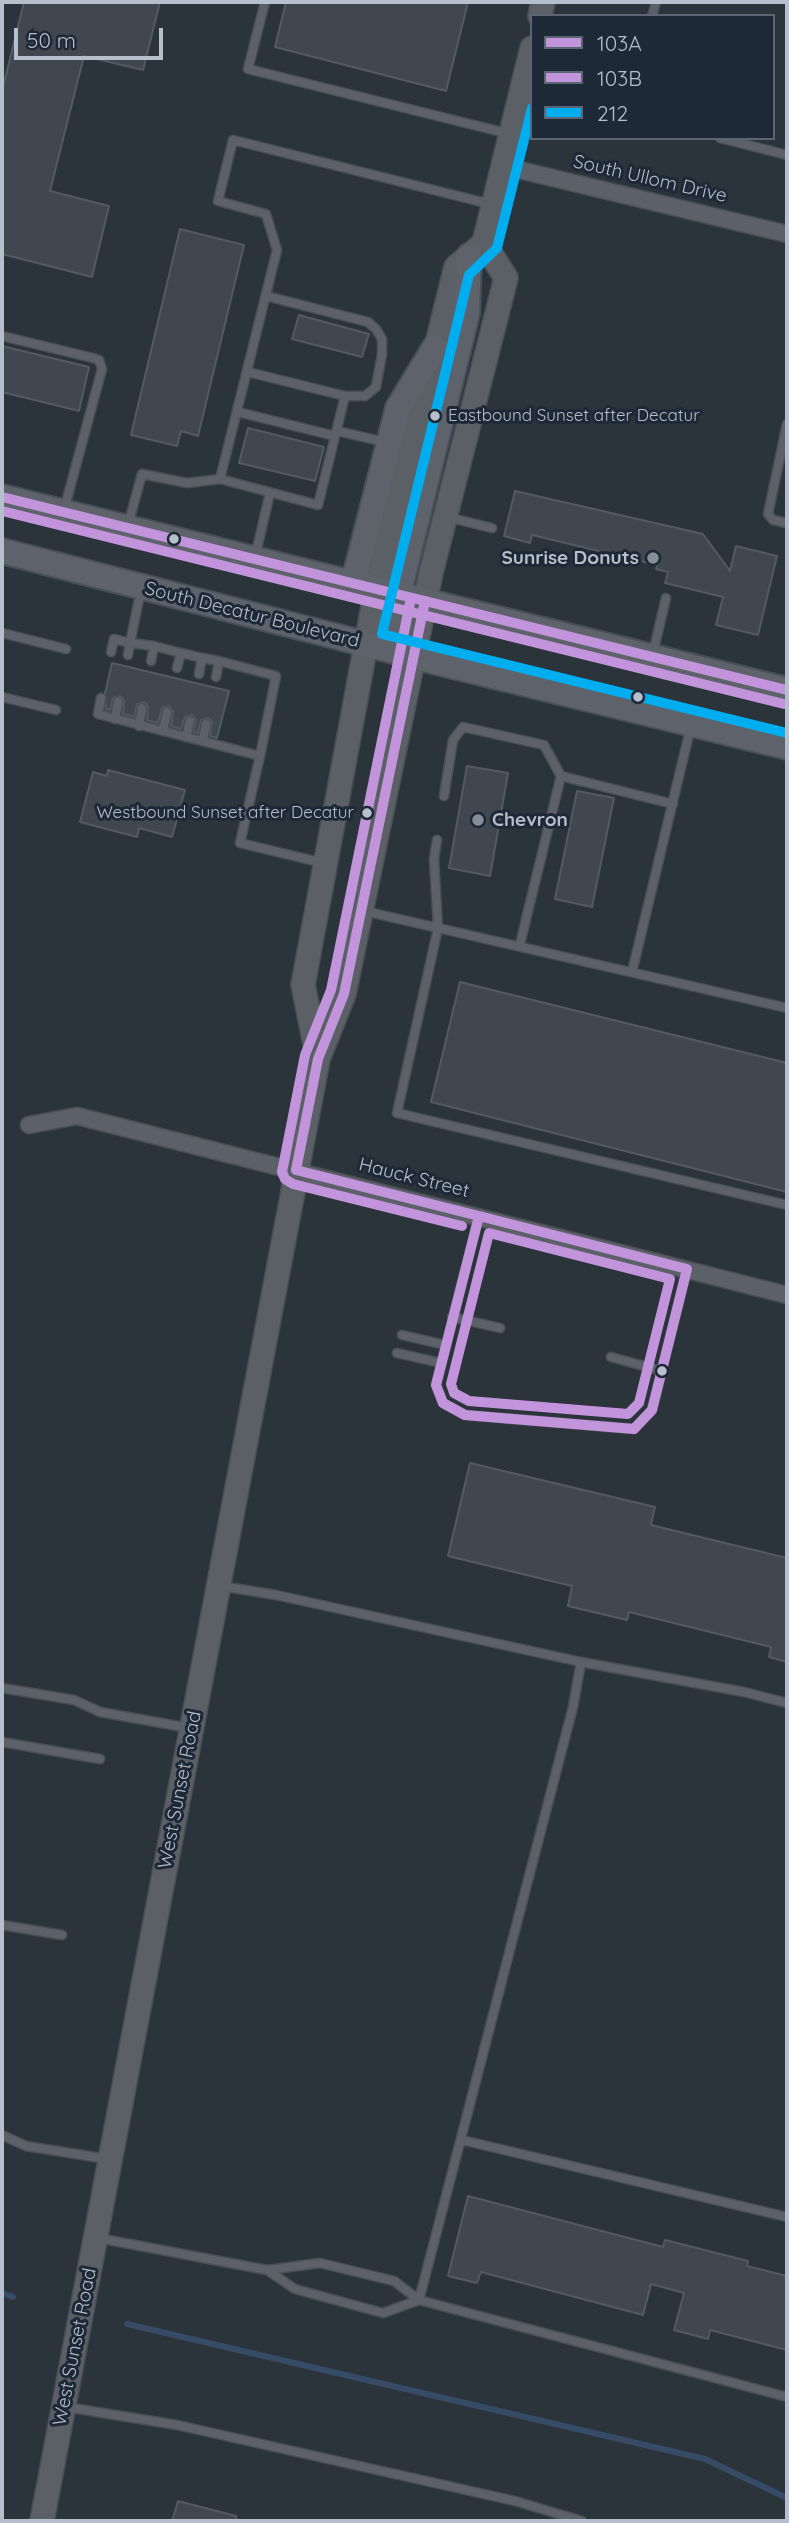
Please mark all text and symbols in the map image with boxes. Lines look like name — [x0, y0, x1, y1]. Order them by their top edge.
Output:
scale bar — [18, 14, 166, 58]
legend — [530, 14, 775, 140]
text: 50 m — [27, 27, 76, 53]
text: 103A — [597, 30, 642, 56]
text: 103B — [597, 65, 642, 91]
text: 212 — [597, 100, 628, 126]
street label: South Ullom Drive — [571, 150, 729, 208]
place label: Eastbound Sunset after Decatur — [448, 406, 700, 426]
marker: Eastbound Sunset after Decatur — [428, 409, 442, 423]
unlabelled marker — [167, 532, 181, 546]
place label: Sunrise Donuts — [501, 547, 639, 569]
marker: Sunrise Donuts — [645, 550, 661, 566]
street label: South Decatur Boulevard — [142, 577, 362, 653]
unlabelled marker — [631, 690, 645, 704]
place label: Westbound Sunset after Decatur — [96, 803, 354, 823]
marker: Westbound Sunset after Decatur — [360, 806, 374, 820]
place label: Chevron — [492, 809, 568, 831]
marker: Chevron — [470, 812, 486, 828]
street label: Hauck Street — [356, 1153, 472, 1203]
unlabelled marker — [655, 1364, 669, 1378]
street label: West Sunset Road — [154, 1709, 206, 1871]
street label: West Sunset Road — [49, 2266, 101, 2428]

